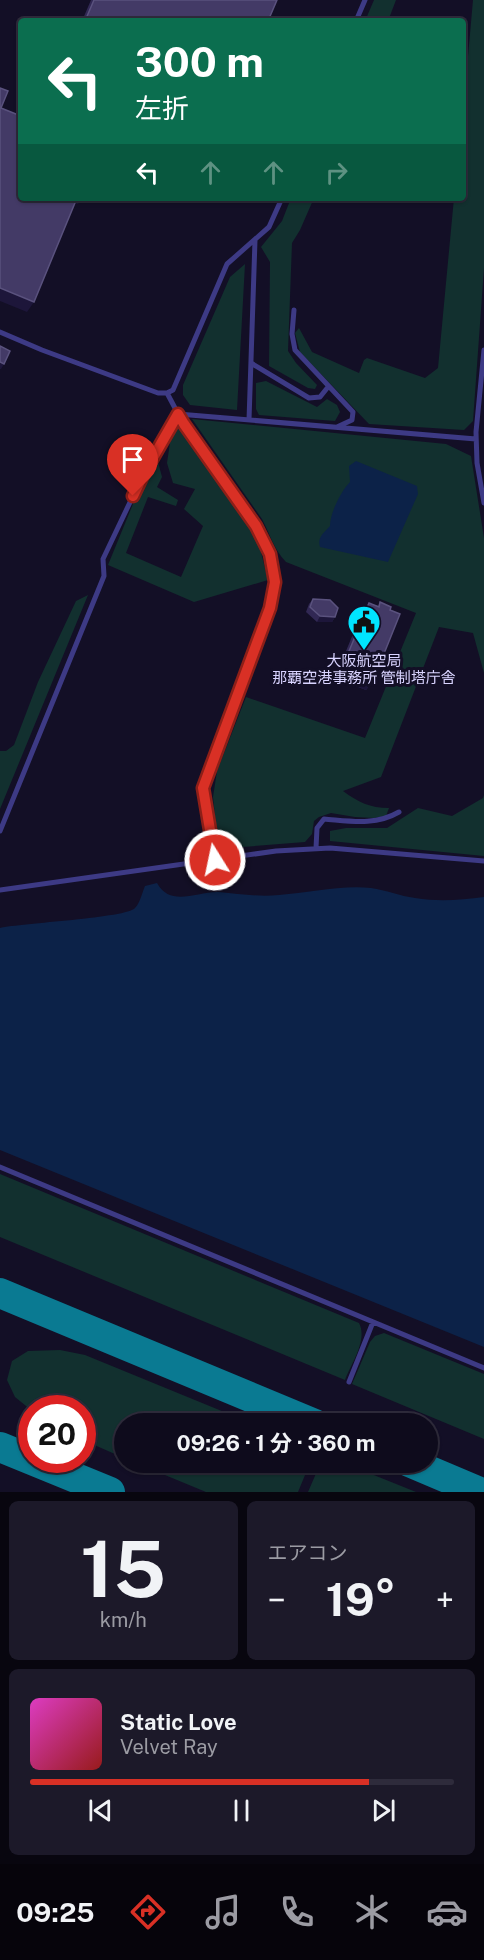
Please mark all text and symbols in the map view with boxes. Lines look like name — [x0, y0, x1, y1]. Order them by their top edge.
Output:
text: 300 m — [135, 37, 264, 86]
icon: left — [36, 42, 114, 120]
text: 左折 — [135, 92, 189, 124]
icon: left — [131, 156, 164, 189]
icon: ahead — [194, 156, 227, 189]
icon: ahead — [257, 156, 290, 189]
icon: right — [320, 156, 353, 189]
pin — [107, 434, 158, 496]
icon: arrive — [116, 443, 149, 476]
public building icon: 大阪航空局 那覇空港事務所 管制塔庁舎 — [346, 604, 382, 651]
place label: 大阪航空局 那覇空港事務所 管制塔庁舎 — [272, 652, 456, 686]
position arrow — [183, 828, 247, 892]
speed limit sign: 20 — [18, 1395, 96, 1473]
text: 09:26 · 1 分 · 360 m — [177, 1430, 375, 1456]
text: 15 — [80, 1523, 166, 1615]
text: エアコン — [268, 1541, 348, 1565]
text: 19° — [326, 1573, 396, 1626]
text: − — [268, 1581, 286, 1619]
text: + — [436, 1581, 454, 1619]
text: km/h — [100, 1608, 147, 1632]
text: Static Love — [120, 1709, 237, 1735]
text: Velvet Ray — [120, 1735, 218, 1759]
icon: previous — [84, 1794, 117, 1827]
icon: pause — [225, 1794, 258, 1827]
icon: next — [367, 1794, 400, 1827]
icon: directions — [127, 1891, 169, 1933]
icon: music — [202, 1891, 244, 1933]
icon: phone — [276, 1891, 318, 1933]
icon: climate — [351, 1891, 393, 1933]
icon: car — [426, 1891, 468, 1933]
text: 09:25 — [16, 1896, 95, 1928]

